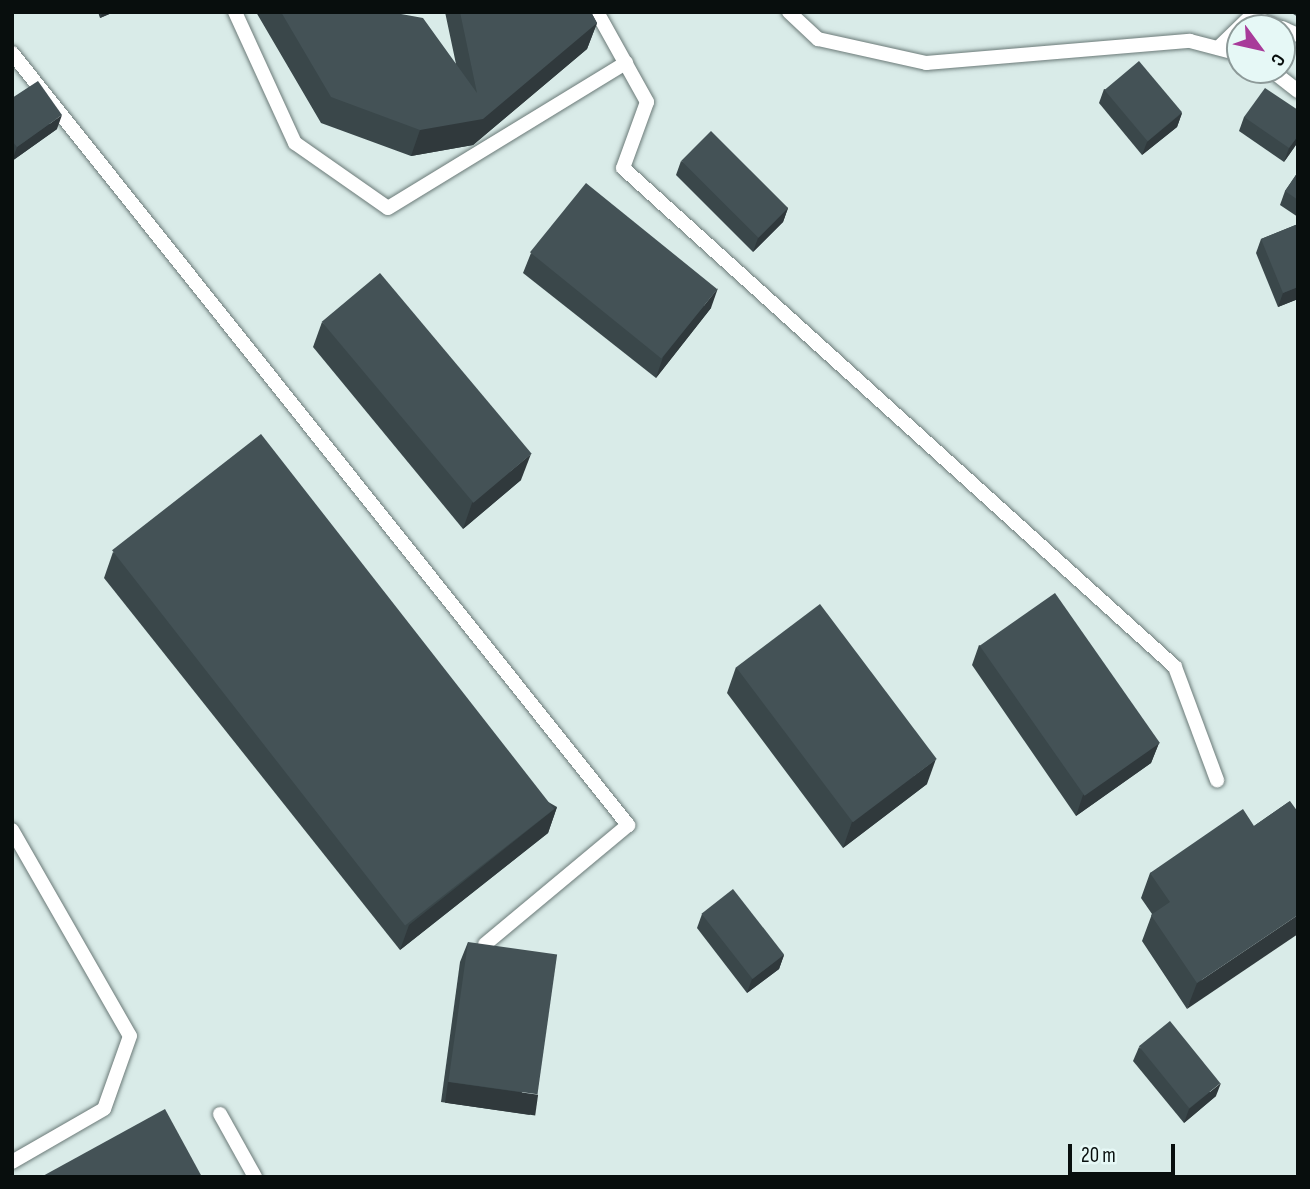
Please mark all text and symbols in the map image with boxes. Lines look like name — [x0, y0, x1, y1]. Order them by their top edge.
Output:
north arrow — [1226, 14, 1296, 84]
text: С — [1265, 49, 1290, 70]
scale bar — [1072, 1130, 1179, 1174]
text: 20 m — [1081, 1143, 1116, 1168]

